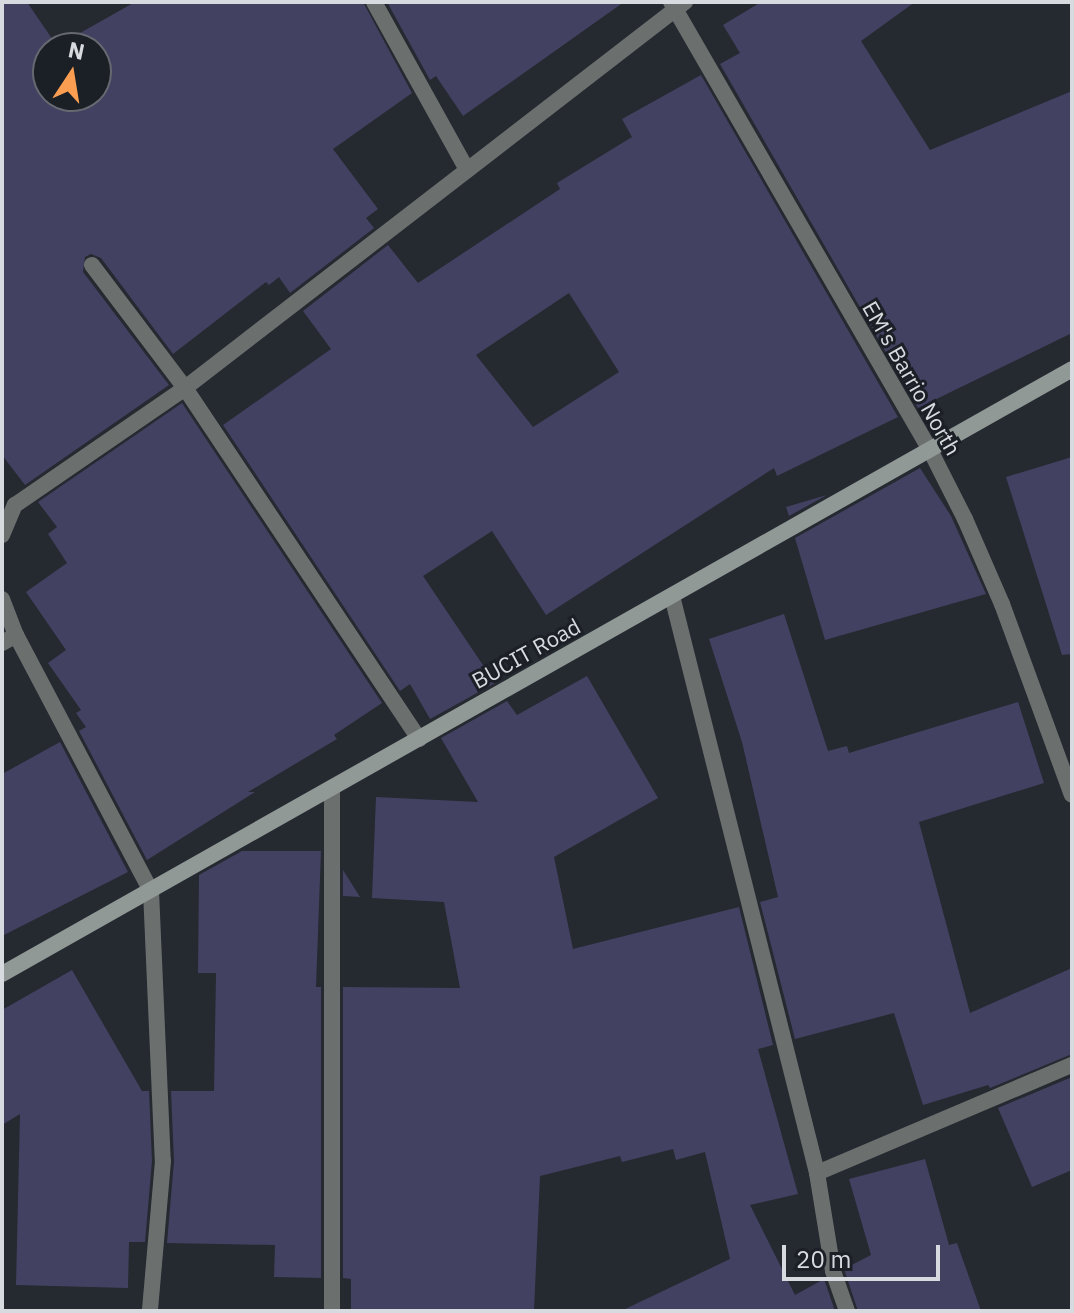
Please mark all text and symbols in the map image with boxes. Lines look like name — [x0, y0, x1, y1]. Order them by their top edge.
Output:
north arrow — [32, 32, 112, 112]
text: N — [66, 34, 87, 66]
street label: EM's Barrio North — [857, 296, 967, 460]
street label: BUCIT Road — [467, 612, 585, 694]
scale bar — [786, 1229, 944, 1279]
text: 20 m — [796, 1243, 851, 1275]

